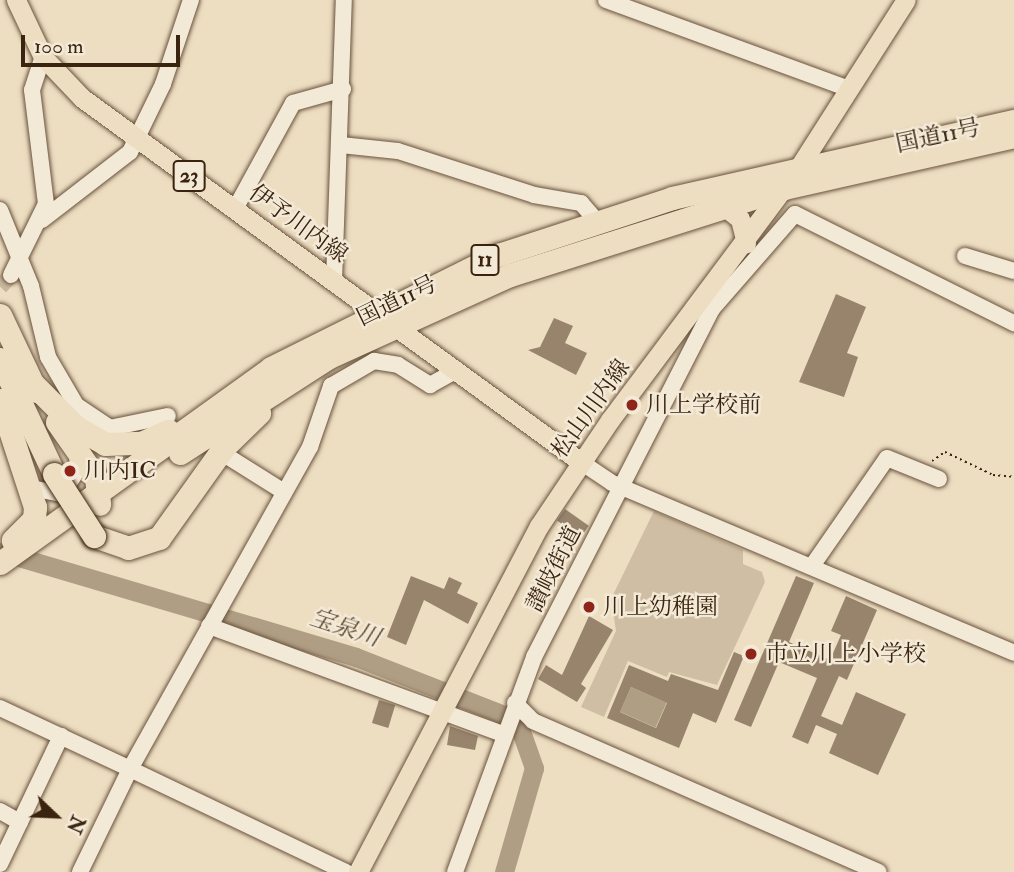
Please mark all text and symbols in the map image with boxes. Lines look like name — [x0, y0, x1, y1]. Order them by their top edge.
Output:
scale bar — [24, 21, 184, 65]
text: 100 m — [34, 33, 84, 60]
street label: 国道11号 — [893, 114, 983, 158]
road number: 23 — [172, 158, 206, 194]
street label: 伊予川内線 — [243, 179, 353, 269]
road number: 11 — [469, 243, 501, 278]
street label: 国道11号 — [353, 270, 441, 332]
street label: 松山川内線 — [546, 354, 636, 464]
place label: 川上学校前 — [646, 391, 761, 419]
marker: 川上学校前 — [624, 397, 640, 413]
place label: 川内IC — [84, 457, 156, 485]
marker: 川内IC — [62, 463, 78, 479]
street label: 讃岐街道 — [521, 522, 587, 616]
place label: 川上幼稚園 — [603, 593, 718, 621]
marker: 川上幼稚園 — [581, 599, 597, 615]
water label: 宝泉川 — [306, 603, 384, 653]
place label: 市立川上小学校 — [765, 640, 926, 668]
marker: 市立川上小学校 — [743, 646, 759, 662]
north arrow — [21, 781, 91, 851]
text: N — [61, 812, 90, 837]

